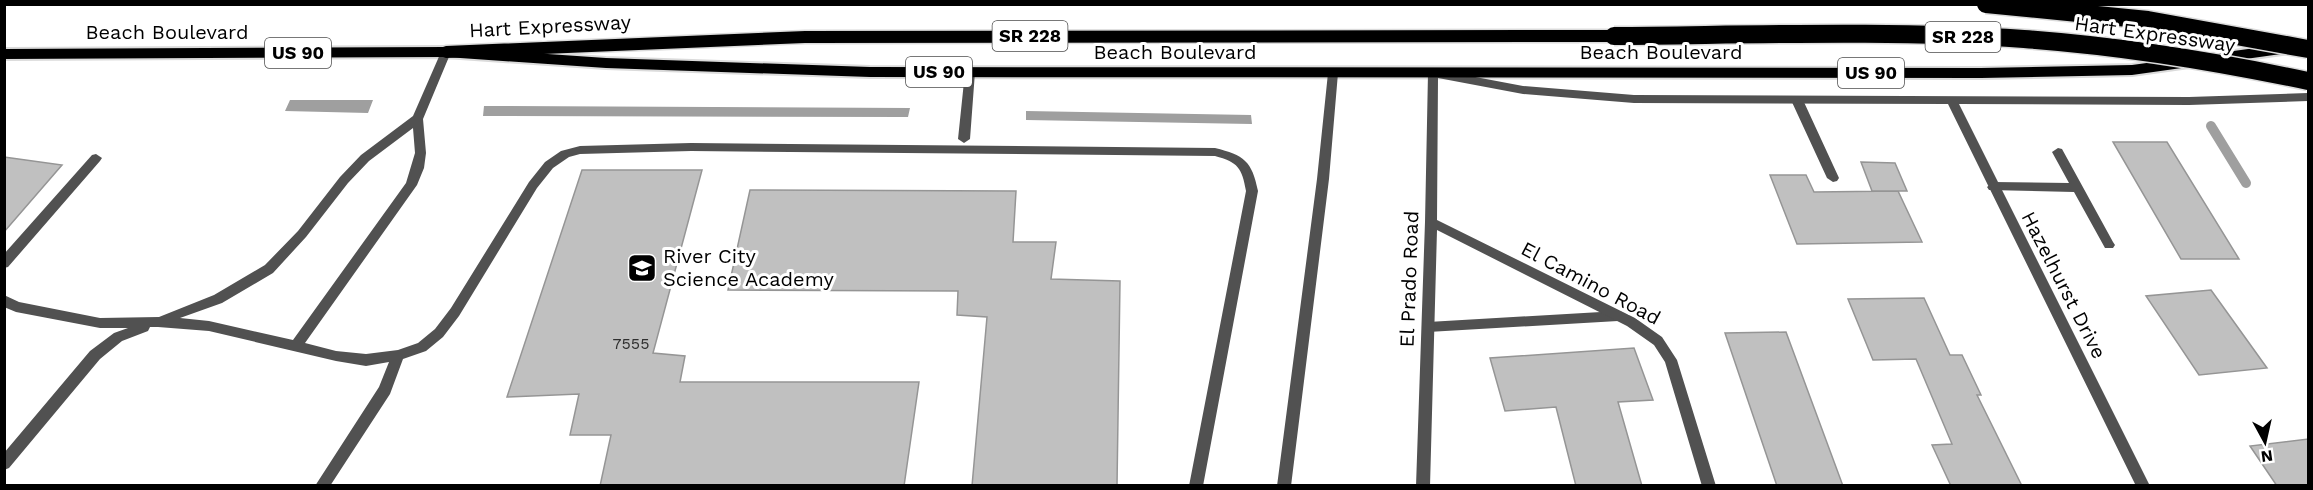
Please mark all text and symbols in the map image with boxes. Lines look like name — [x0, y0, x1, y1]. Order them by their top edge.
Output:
street label: Hart Expressway — [468, 10, 632, 42]
street label: Hart Expressway — [2073, 11, 2238, 57]
street label: Beach Boulevard — [86, 20, 248, 44]
road number: SR 228 — [992, 21, 1068, 51]
road number: SR 228 — [1926, 22, 2000, 52]
road number: US 90 — [265, 38, 331, 68]
street label: Beach Boulevard — [1094, 40, 1256, 64]
street label: Beach Boulevard — [1580, 40, 1742, 64]
road number: US 90 — [906, 57, 972, 87]
road number: US 90 — [1838, 58, 1904, 88]
street label: Hazelhurst Drive — [2017, 207, 2111, 363]
street label: El Prado Road — [1395, 210, 1423, 348]
street label: El Camino Road — [1517, 236, 1665, 330]
place label: River City Science Academy — [663, 244, 834, 291]
school or university icon: River City Science Academy — [626, 252, 658, 284]
house number: 7555 — [613, 334, 649, 353]
north arrow — [2235, 412, 2295, 472]
text: N — [2260, 446, 2274, 467]

